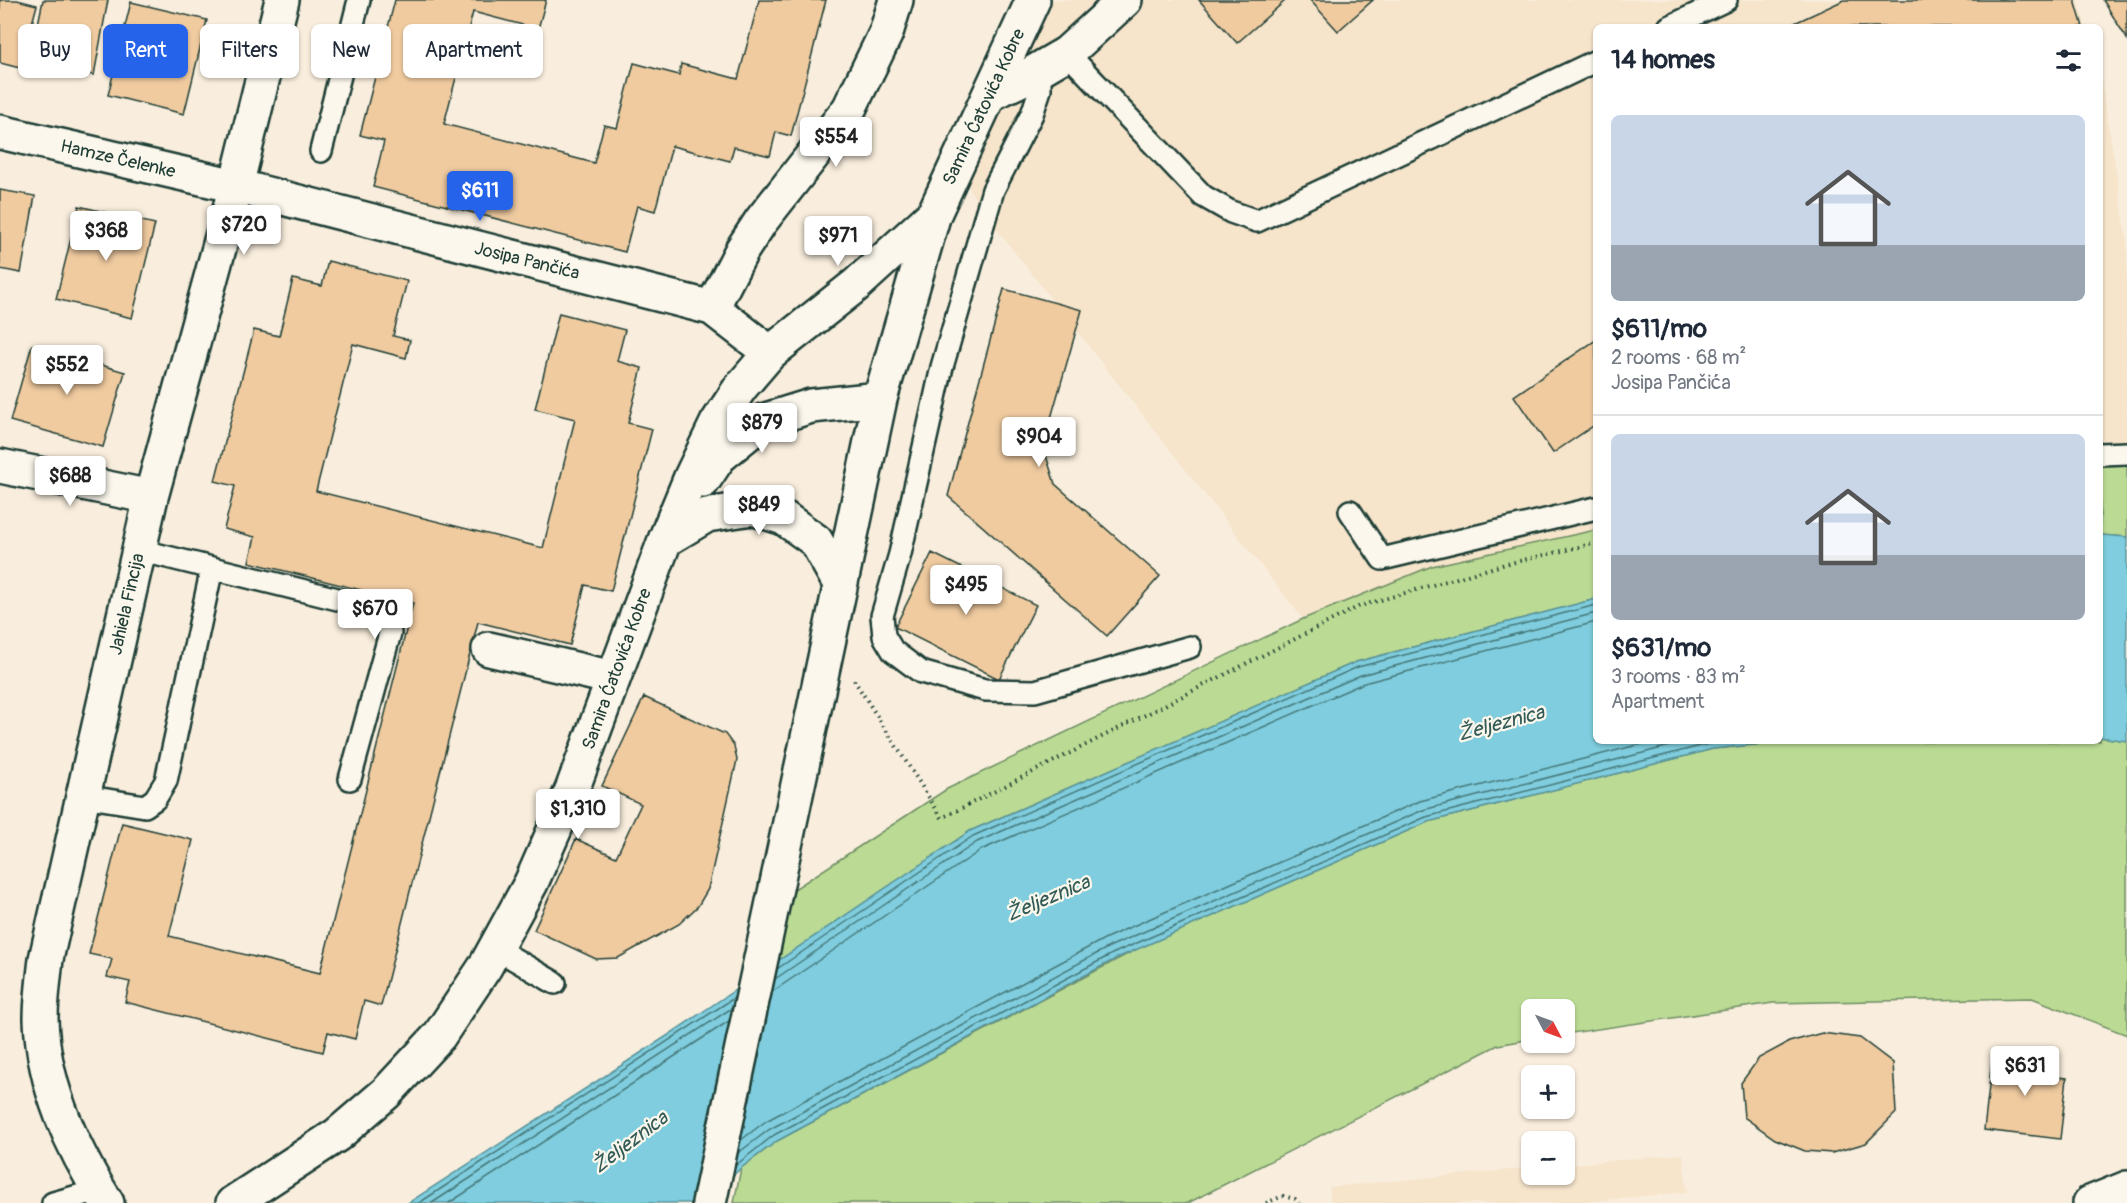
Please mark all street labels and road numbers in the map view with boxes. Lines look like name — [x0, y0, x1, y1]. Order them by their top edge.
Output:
street label: Samira Ćatovića Kobre — [938, 25, 1030, 189]
street label: Hamze Čelenke — [58, 135, 178, 183]
street label: Josipa Pančića — [472, 237, 582, 285]
street label: Jahiela Fincija — [104, 551, 150, 657]
street label: Samira Ćatovića Kobre — [577, 585, 657, 753]

